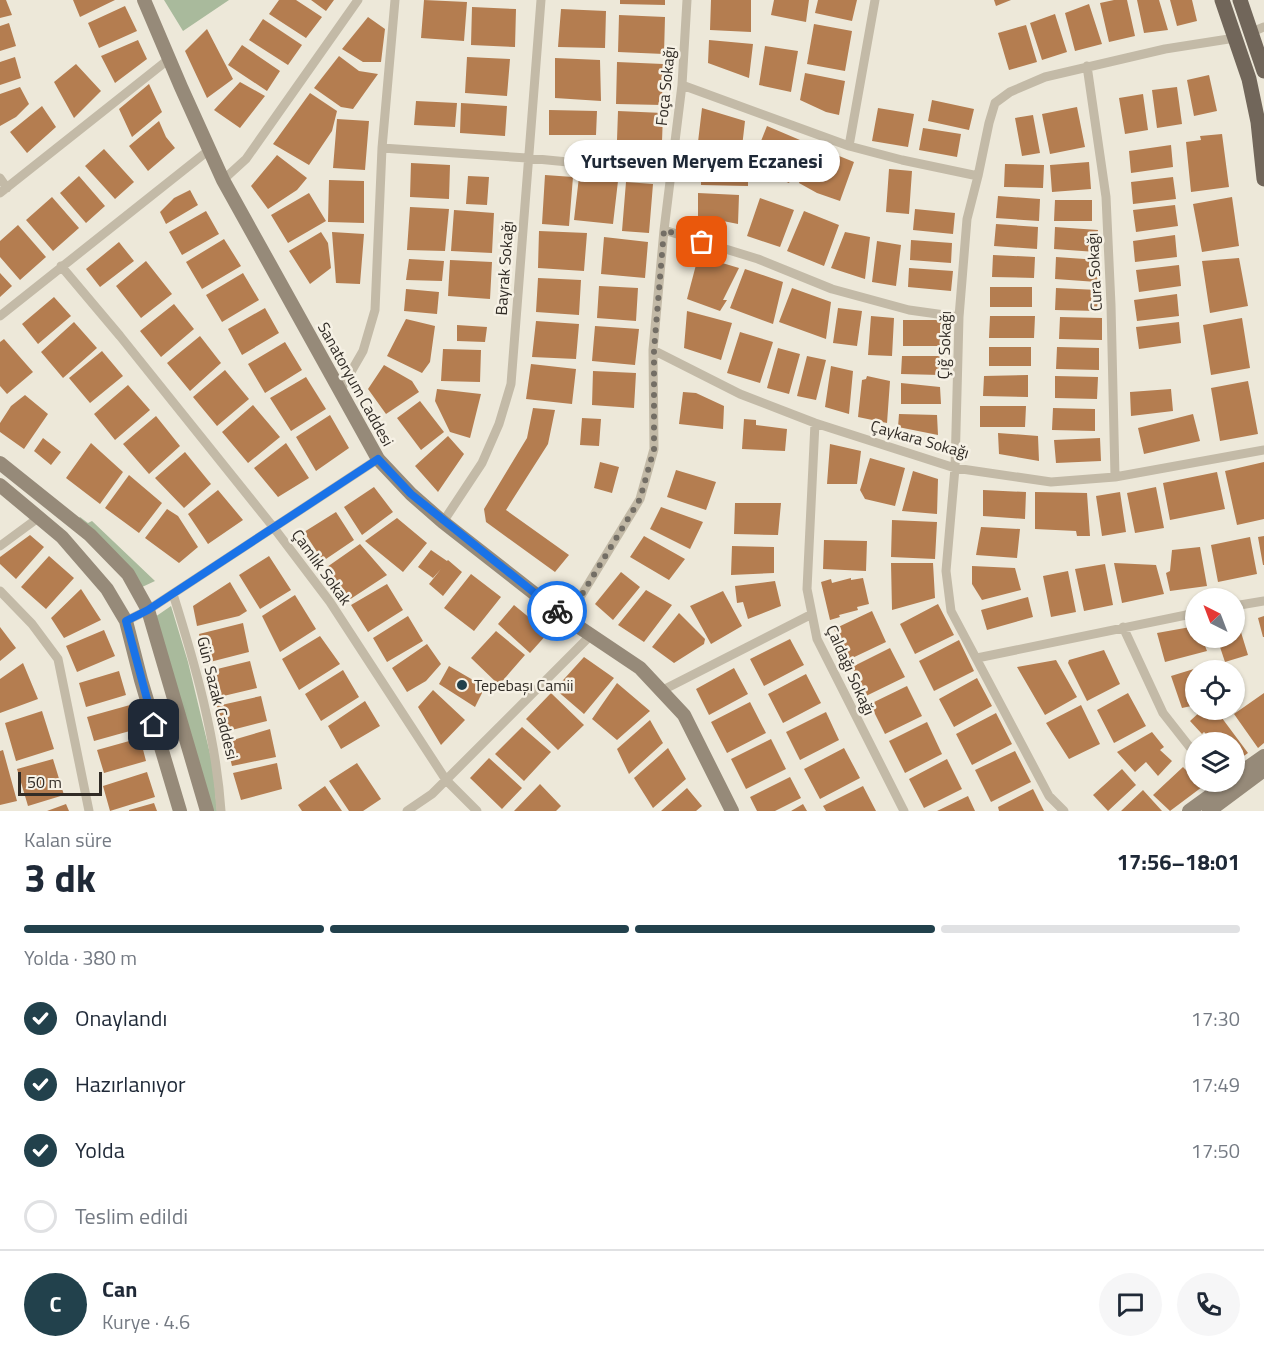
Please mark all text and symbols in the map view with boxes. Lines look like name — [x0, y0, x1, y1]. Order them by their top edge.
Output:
street label: Foça Sokağı — [649, 45, 681, 127]
callout: Yurtseven Meryem Eczanesi — [564, 140, 840, 182]
text: Yurtseven Meryem Eczanesi — [581, 145, 823, 176]
pin — [676, 216, 727, 267]
street label: Bayrak Sokağı — [489, 220, 519, 316]
icon: bag — [685, 225, 718, 258]
street label: Cura Sokağı — [1080, 232, 1108, 312]
street label: Çığ Sokağı — [931, 310, 957, 380]
street label: Sanatoryum Caddesi — [312, 318, 400, 450]
street label: Çaykara Sokağı — [868, 413, 972, 465]
street label: Çamlık Sokak — [286, 524, 358, 610]
courier — [527, 581, 587, 641]
north arrow — [1185, 588, 1245, 648]
map controls — [1185, 588, 1245, 792]
icon: bike — [541, 595, 574, 628]
street label: Çaldağı Sokağı — [820, 621, 882, 719]
street label: Gün Sazak Caddesi — [191, 634, 245, 762]
button: locate — [1185, 660, 1245, 720]
place label: Tepebaşı Camii — [474, 673, 574, 697]
marker: Tepebaşı Camii — [455, 678, 469, 692]
pin — [128, 699, 179, 750]
icon: home — [137, 708, 170, 741]
button: layers — [1185, 732, 1245, 792]
scale bar — [18, 769, 102, 796]
text: 50 m — [27, 770, 62, 794]
text: Kalan süre — [24, 824, 112, 855]
text: 17:56–18:01 — [1117, 845, 1240, 879]
text: 3 dk — [24, 848, 96, 907]
text: Yolda · 380 m — [24, 942, 137, 973]
text: Onaylandı — [75, 1001, 167, 1035]
icon: check — [24, 1002, 57, 1035]
text: 17:30 — [1191, 1003, 1240, 1034]
text: Hazırlanıyor — [75, 1067, 186, 1101]
icon: check — [24, 1068, 57, 1101]
text: 17:49 — [1191, 1069, 1240, 1100]
text: Yolda — [75, 1133, 125, 1167]
icon: check — [24, 1134, 57, 1167]
text: 17:50 — [1191, 1135, 1240, 1166]
text: Teslim edildi — [75, 1199, 188, 1233]
text: Can — [102, 1272, 137, 1306]
button: chat — [1099, 1273, 1162, 1336]
button: phone — [1177, 1273, 1240, 1336]
text: C — [50, 1287, 61, 1321]
text: Kurye · 4.6 — [102, 1306, 190, 1337]

